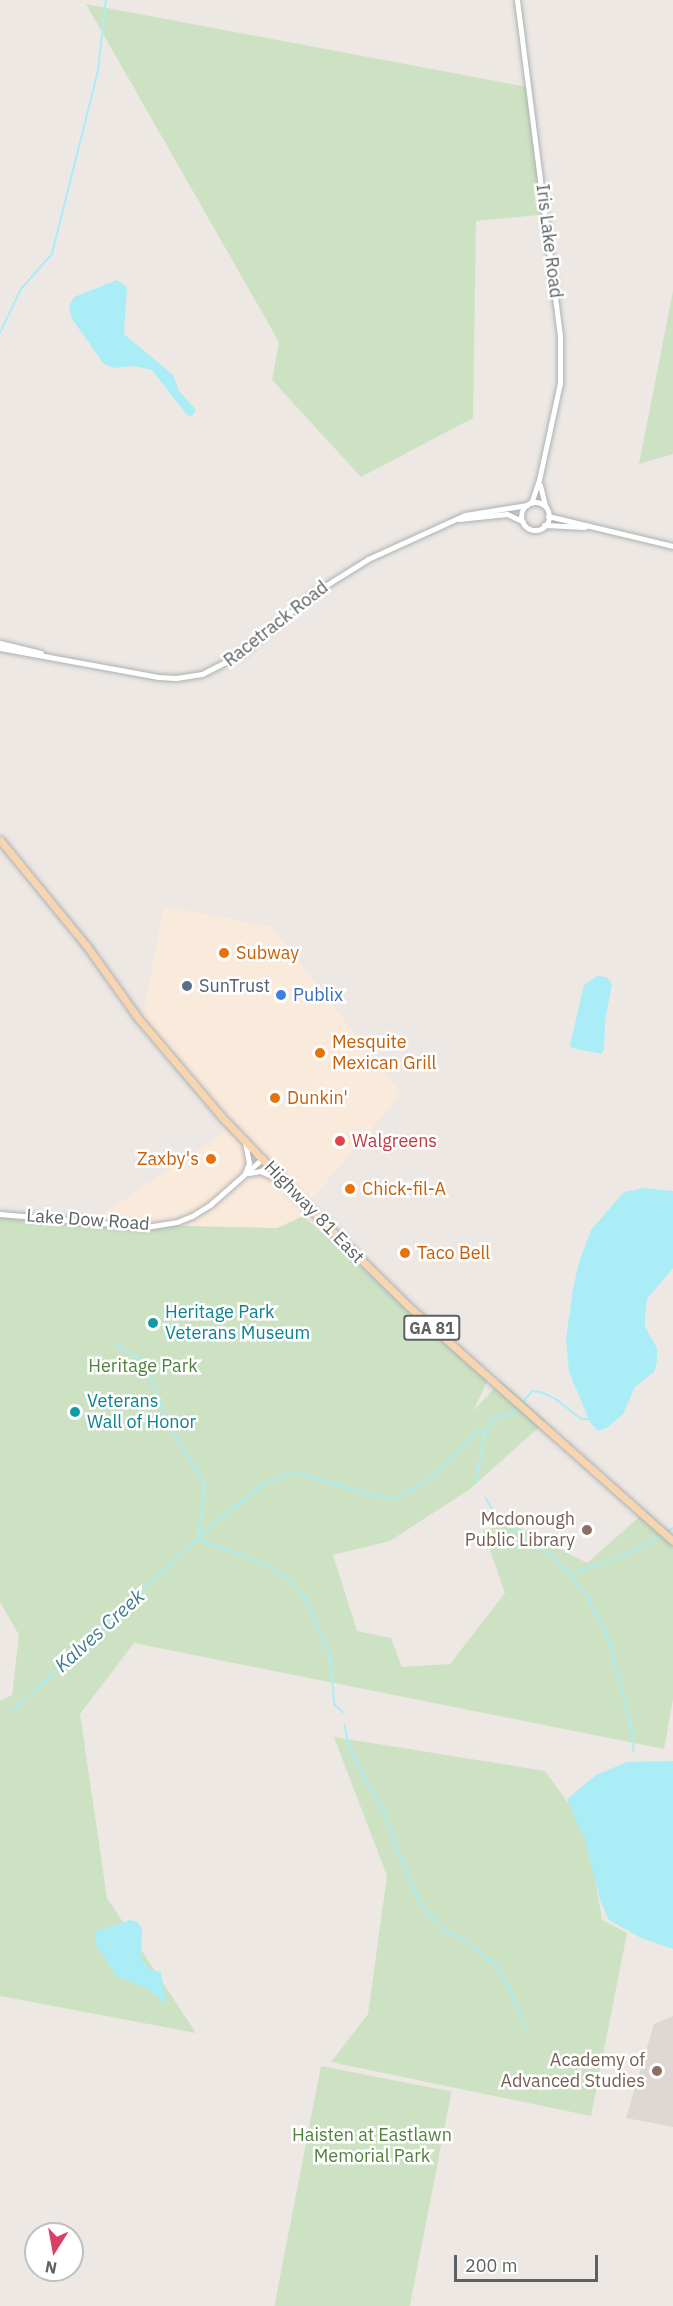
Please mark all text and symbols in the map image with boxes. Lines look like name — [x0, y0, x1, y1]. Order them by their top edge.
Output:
street label: Iris Lake Road — [531, 183, 567, 299]
street label: Racetrack Road — [220, 577, 332, 671]
place label: Subway — [236, 942, 299, 964]
marker: Subway — [217, 946, 231, 960]
place label: SunTrust — [199, 975, 270, 997]
marker: SunTrust — [180, 979, 194, 993]
place label: Publix — [293, 984, 343, 1006]
marker: Publix — [274, 988, 288, 1002]
place label: Mesquite Mexican Grill — [332, 1032, 436, 1074]
marker: Mesquite Mexican Grill — [313, 1046, 327, 1060]
place label: Dunkin' — [287, 1087, 348, 1109]
marker: Dunkin' — [268, 1091, 282, 1105]
place label: Walgreens — [352, 1130, 437, 1152]
marker: Walgreens — [333, 1134, 347, 1148]
place label: Zaxby's — [137, 1148, 199, 1170]
marker: Zaxby's — [204, 1152, 218, 1166]
street label: Highway 81 East — [260, 1156, 368, 1268]
place label: Chick-fil-A — [362, 1178, 446, 1200]
marker: Chick-fil-A — [343, 1182, 357, 1196]
street label: Lake Dow Road — [26, 1205, 150, 1235]
place label: Taco Bell — [417, 1242, 490, 1264]
marker: Taco Bell — [398, 1246, 412, 1260]
place label: Heritage Park Veterans Museum — [165, 1302, 310, 1344]
road number: GA 81 — [402, 1315, 462, 1341]
marker: Heritage Park Veterans Museum — [146, 1316, 160, 1330]
park label: Heritage Park — [88, 1355, 198, 1377]
place label: Veterans Wall of Honor — [87, 1391, 196, 1434]
marker: Veterans Wall of Honor — [68, 1405, 82, 1419]
place label: Mcdonough Public Library — [465, 1509, 575, 1552]
marker: Mcdonough Public Library — [580, 1523, 594, 1537]
water label: Kalves Creek — [49, 1584, 149, 1676]
place label: Academy of Advanced Studies — [500, 2050, 645, 2092]
marker: Academy of Advanced Studies — [650, 2064, 664, 2078]
park label: Haisten at Eastlawn Memorial Park — [292, 2125, 452, 2168]
north arrow — [24, 2222, 84, 2282]
scale bar — [457, 2243, 601, 2281]
text: 200 m — [465, 2254, 517, 2277]
text: N — [43, 2257, 59, 2279]

